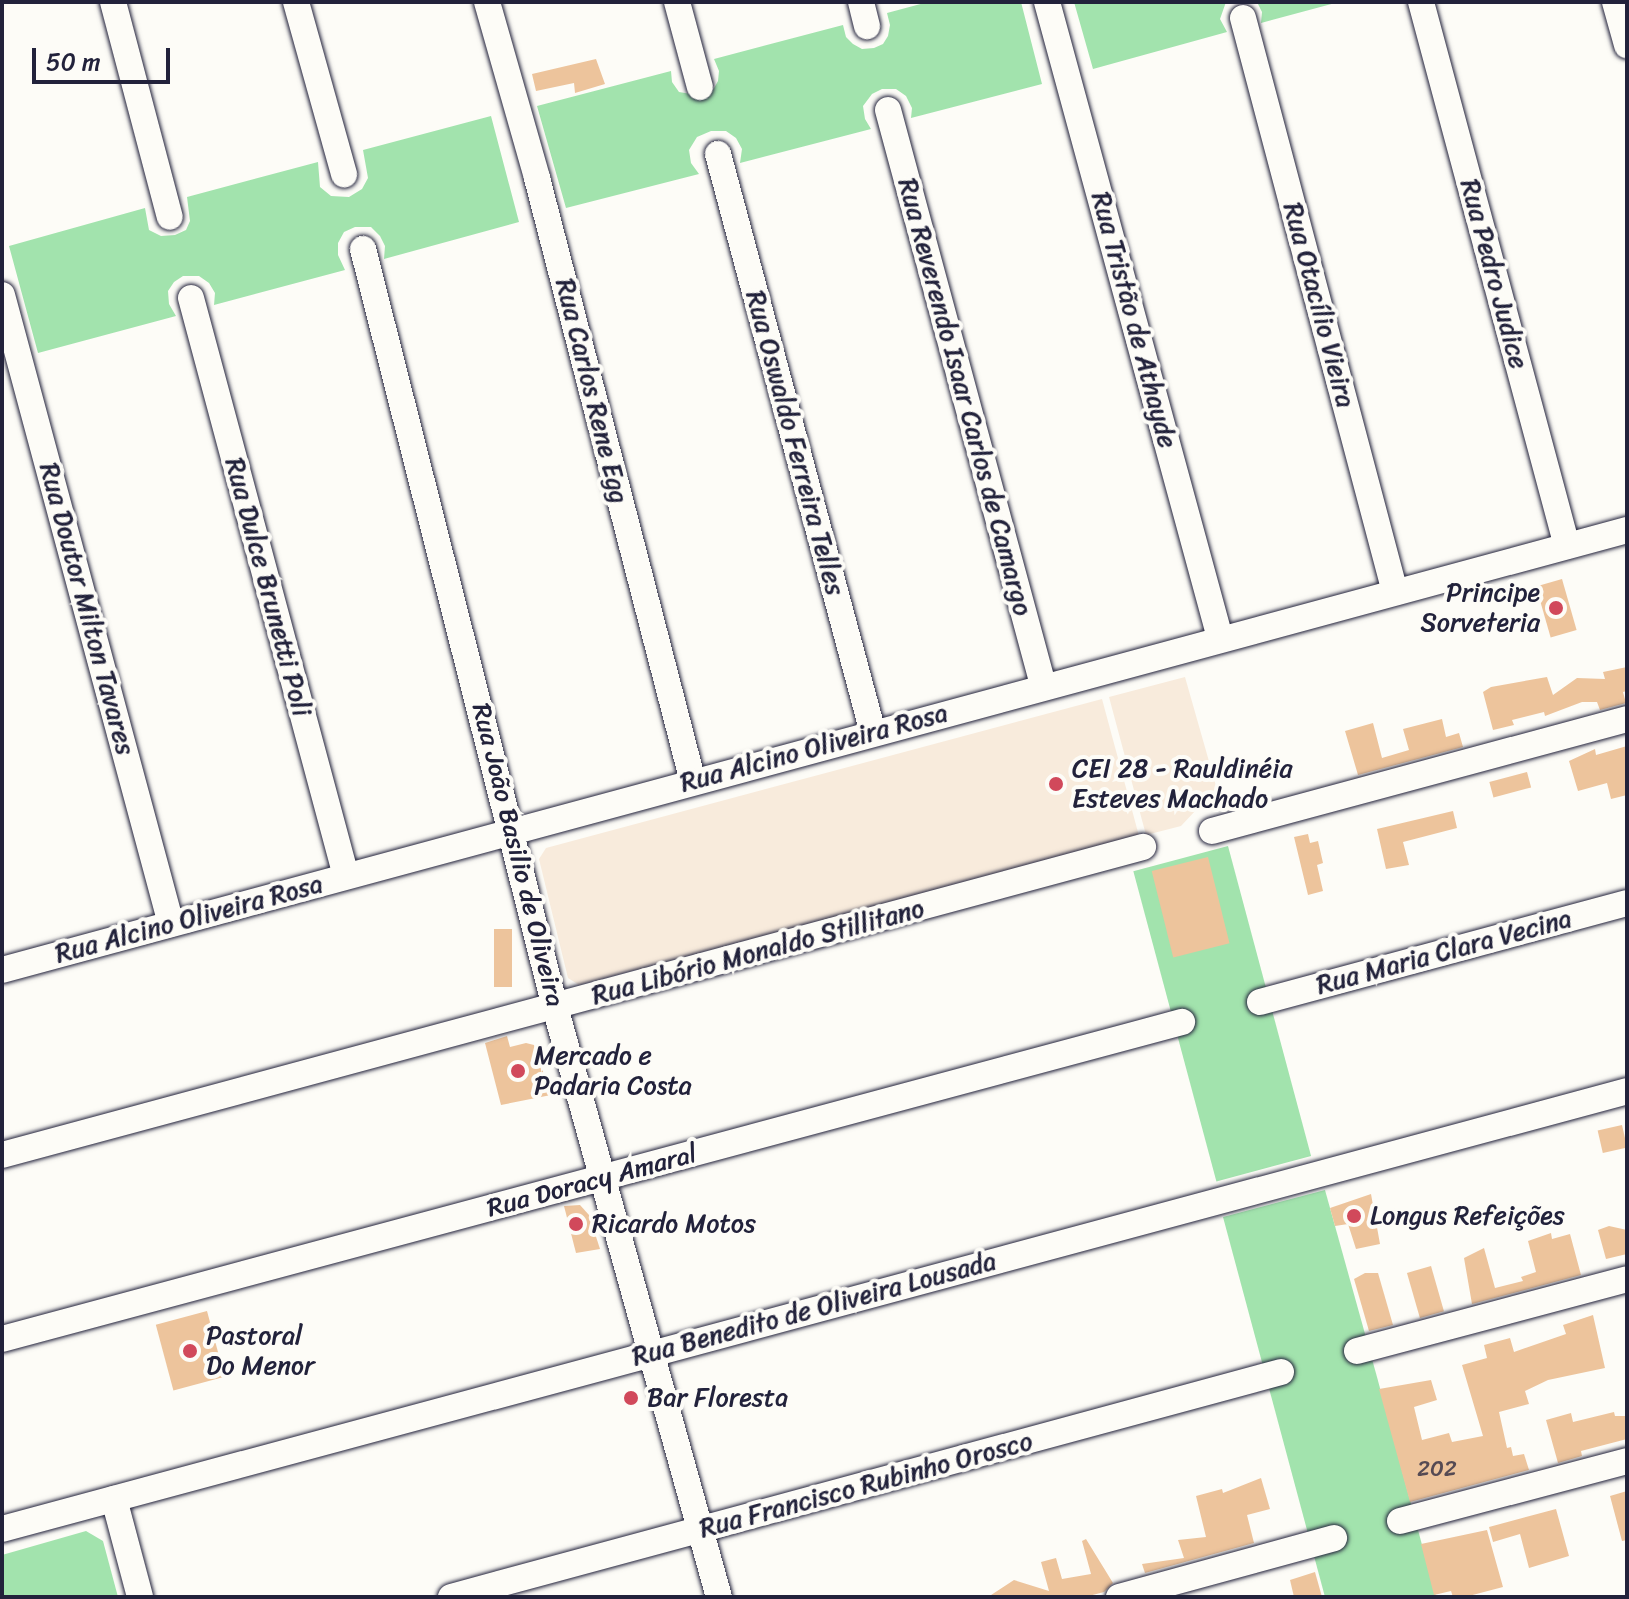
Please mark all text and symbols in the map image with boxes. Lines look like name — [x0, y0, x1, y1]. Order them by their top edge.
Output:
scale bar — [36, 32, 174, 82]
text: 50 m — [46, 41, 101, 83]
street label: Rua Reverendo Isaar Carlos de Camargo — [891, 175, 1039, 619]
street label: Rua Pedro Judice — [1454, 176, 1534, 372]
street label: Rua Tristão de Athayde — [1085, 188, 1183, 452]
street label: Rua Otacílio Vieira — [1276, 199, 1362, 411]
street label: Rua Carlos Rene Egg — [549, 275, 635, 507]
street label: Rua Oswaldo Ferreira Telles — [739, 287, 851, 599]
street label: Rua Dulce Brunetti Poli — [218, 454, 318, 720]
street label: Rua Doutor Milton Tavares — [33, 460, 141, 758]
place label: Principe Sorveteria — [1420, 577, 1540, 638]
marker: Principe Sorveteria — [1547, 599, 1565, 617]
street label: Rua Alcino Oliveira Rosa — [676, 697, 952, 799]
street label: Rua João Basilio de Oliveira — [465, 700, 571, 1010]
place label: CEI 28 - Rauldinéia Esteves Machado — [1072, 753, 1292, 814]
marker: CEI 28 - Rauldinéia Esteves Machado — [1047, 775, 1065, 793]
street label: Rua Alcino Oliveira Rosa — [51, 868, 327, 970]
street label: Rua Libório Monaldo Stillitano — [588, 892, 928, 1012]
street label: Rua Maria Clara Vecina — [1313, 903, 1575, 1001]
place label: Mercado e Padaria Costa — [534, 1040, 693, 1102]
marker: Mercado e Padaria Costa — [509, 1062, 527, 1080]
street label: Rua Doracy Amaral — [484, 1138, 700, 1224]
place label: Longus Refeições — [1370, 1200, 1566, 1232]
marker: Longus Refeições — [1345, 1207, 1363, 1225]
place label: Ricardo Motos — [592, 1208, 756, 1240]
marker: Ricardo Motos — [567, 1215, 585, 1233]
street label: Rua Benedito de Oliveira Lousada — [628, 1245, 1000, 1373]
place label: Pastoral Do Menor — [206, 1320, 314, 1382]
marker: Pastoral Do Menor — [181, 1342, 199, 1360]
place label: Bar Floresta — [647, 1382, 788, 1414]
marker: Bar Floresta — [622, 1389, 640, 1407]
street label: Rua Francisco Rubinho Orosco — [696, 1425, 1036, 1545]
house number: 202 — [1417, 1456, 1457, 1482]

